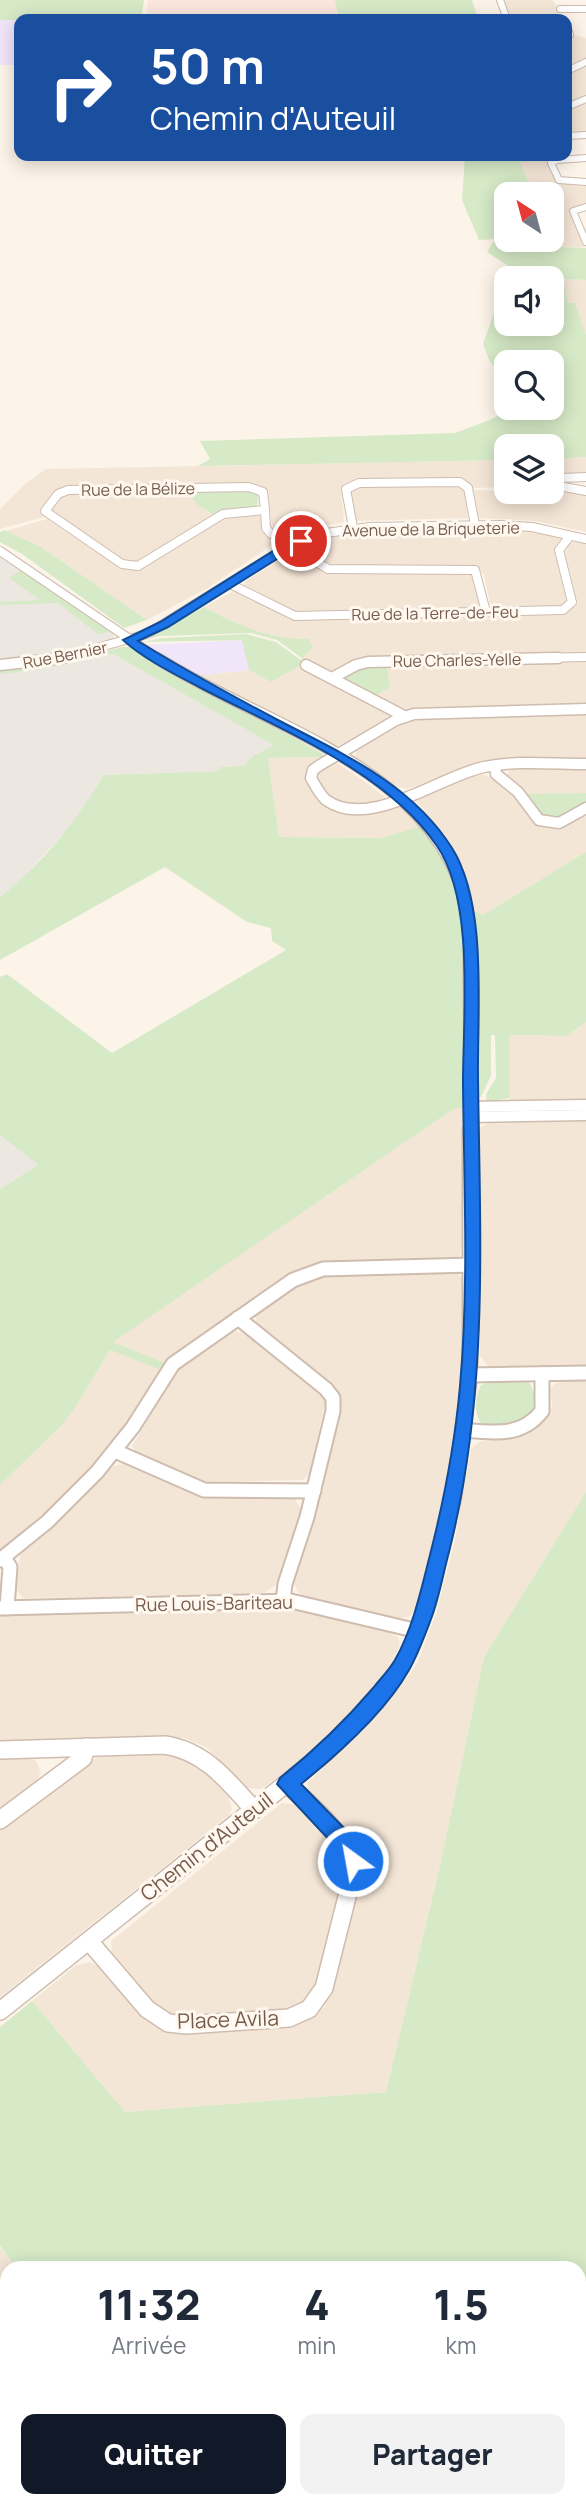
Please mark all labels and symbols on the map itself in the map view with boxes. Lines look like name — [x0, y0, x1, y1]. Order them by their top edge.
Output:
north arrow — [494, 182, 564, 252]
street label: Rue de la Bélize — [81, 477, 195, 501]
pin — [271, 511, 331, 571]
street label: Avenue de la Briqueterie — [342, 516, 520, 542]
street label: Rue de la Terre-de-Feu — [351, 601, 519, 625]
street label: Rue Bernier — [21, 636, 109, 674]
street label: Rue Charles-Yelle — [393, 648, 521, 672]
street label: Rue Louis-Bariteau — [135, 1590, 293, 1616]
street label: Chemin d'Auteuil — [134, 1785, 279, 1907]
position arrow — [316, 1824, 390, 1898]
street label: Place Avila — [177, 2003, 279, 2035]

